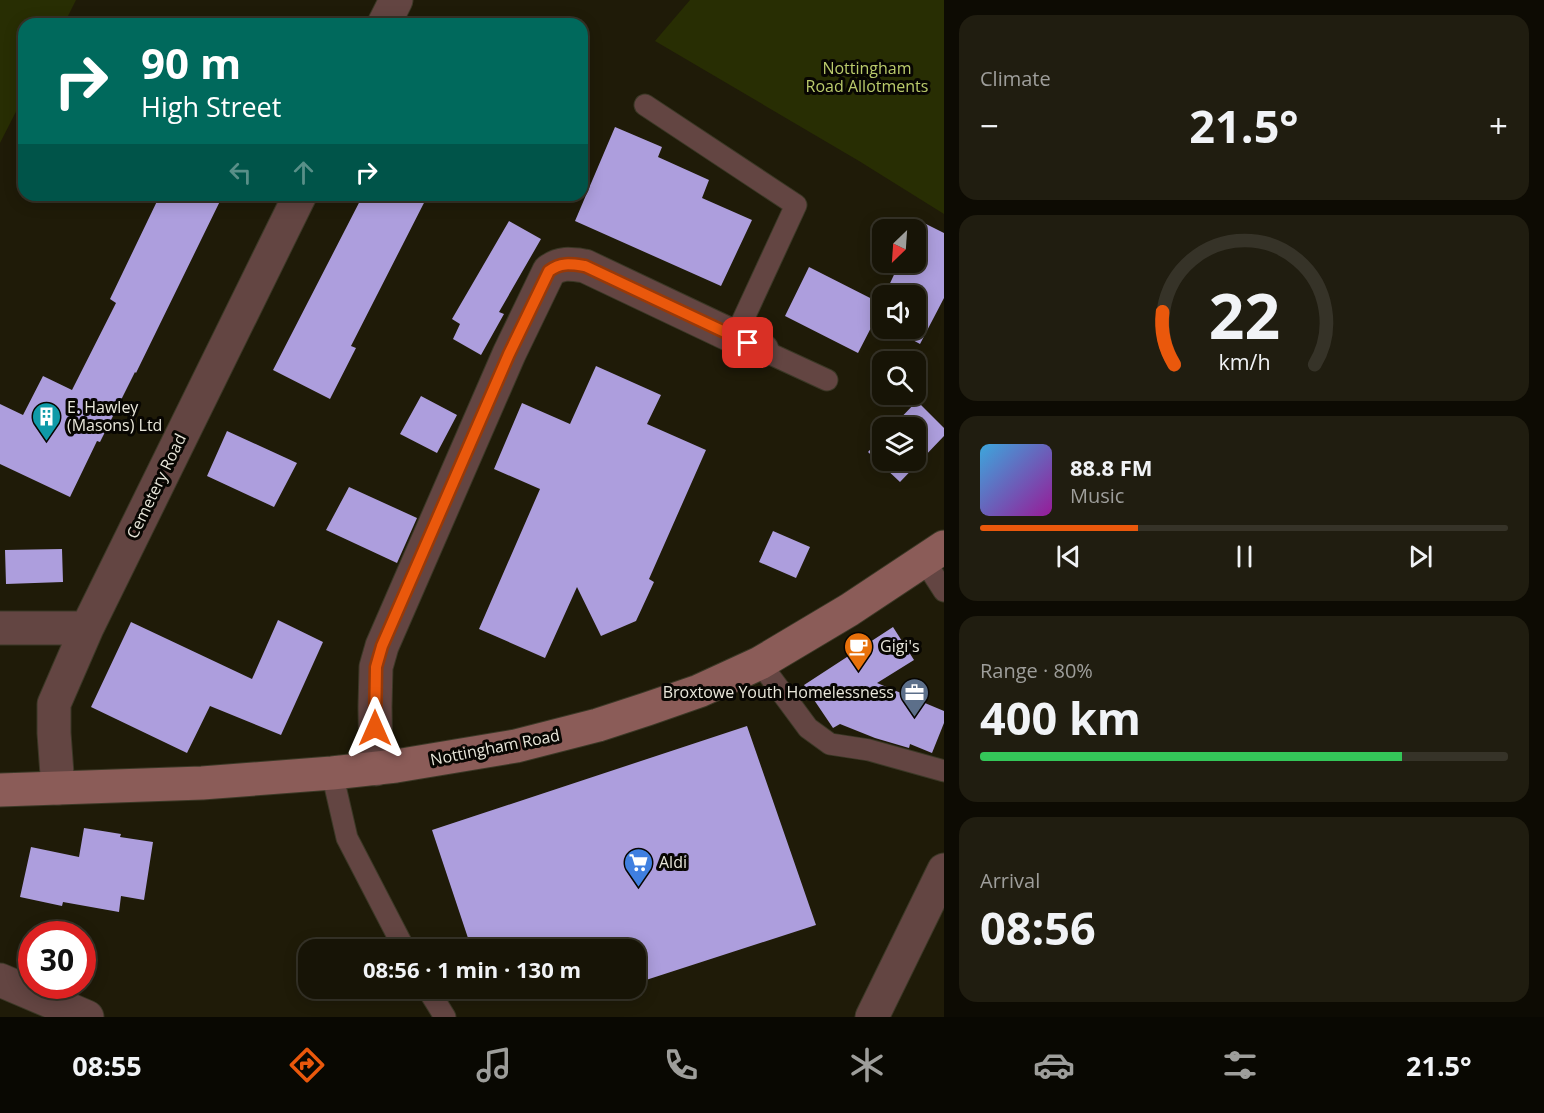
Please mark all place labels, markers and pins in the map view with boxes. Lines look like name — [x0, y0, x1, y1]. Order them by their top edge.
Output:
pin — [722, 317, 773, 368]
place label: E. Hawley (Masons) Ltd — [67, 396, 162, 436]
building icon: E. Hawley (Masons) Ltd — [30, 400, 62, 442]
cafe icon: Gigi's — [843, 630, 875, 672]
place label: Gigi's — [880, 635, 920, 657]
office icon: Broxtowe Youth Homelessness — [899, 676, 931, 718]
place label: Broxtowe Youth Homelessness — [663, 681, 894, 703]
supermarket icon: Aldi — [622, 846, 654, 888]
place label: Aldi — [659, 851, 687, 873]

